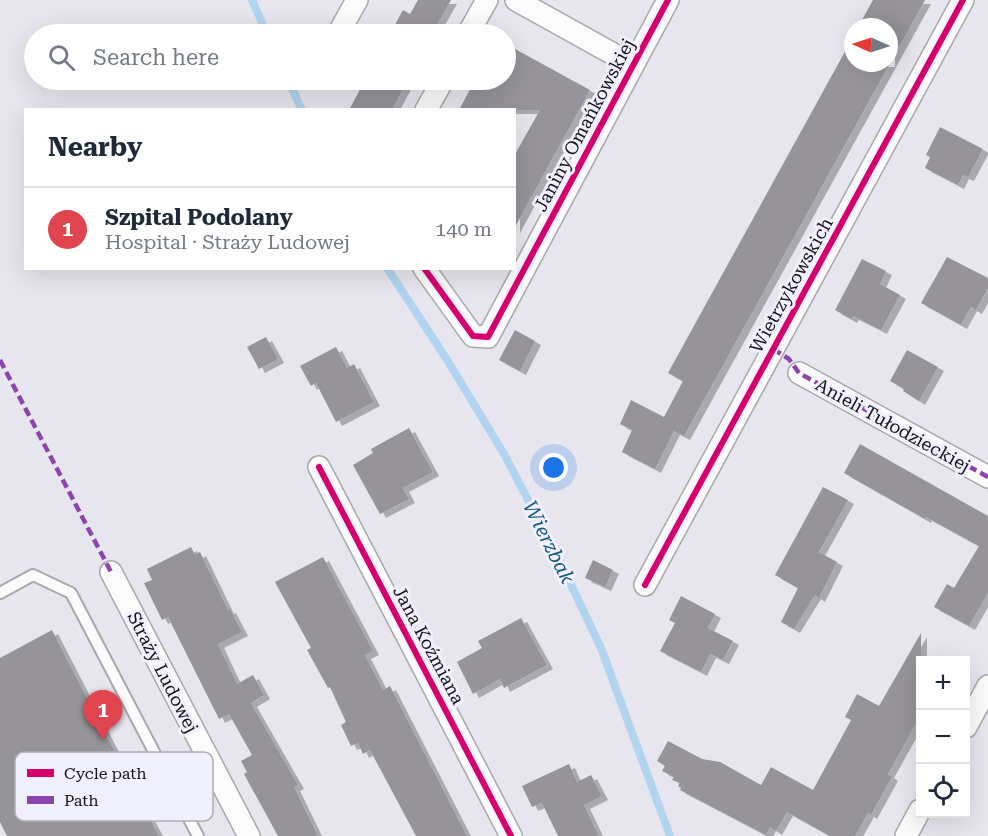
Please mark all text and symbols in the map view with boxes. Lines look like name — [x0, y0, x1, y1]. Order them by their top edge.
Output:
north arrow — [844, 18, 898, 72]
search box — [24, 24, 516, 90]
street label: Janiny Omańkowskiej — [530, 35, 638, 215]
icon: search — [45, 41, 78, 74]
text: Search here — [93, 45, 219, 70]
text: Nearby — [48, 132, 142, 162]
text: Szpital Podolany — [105, 205, 293, 230]
street label: Wietrzykowskich — [745, 214, 837, 356]
text: 1 — [62, 217, 73, 241]
text: 140 m — [435, 217, 492, 241]
text: Hospital · Straży Ludowej — [105, 230, 350, 254]
street label: Anieli Tułodzieckiej — [812, 374, 974, 476]
your location — [539, 453, 568, 482]
water label: Wierzbak — [518, 497, 580, 587]
street label: Jana Koźmiana — [389, 582, 469, 708]
street label: Straży Ludowej — [123, 608, 203, 736]
map controls — [916, 656, 970, 818]
button: + — [916, 656, 970, 710]
pin: 1 — [84, 690, 122, 740]
button: − — [916, 710, 970, 764]
legend — [15, 752, 213, 821]
text: Cycle path — [64, 764, 147, 783]
button: locate — [916, 764, 970, 818]
text: Path — [64, 791, 99, 810]

